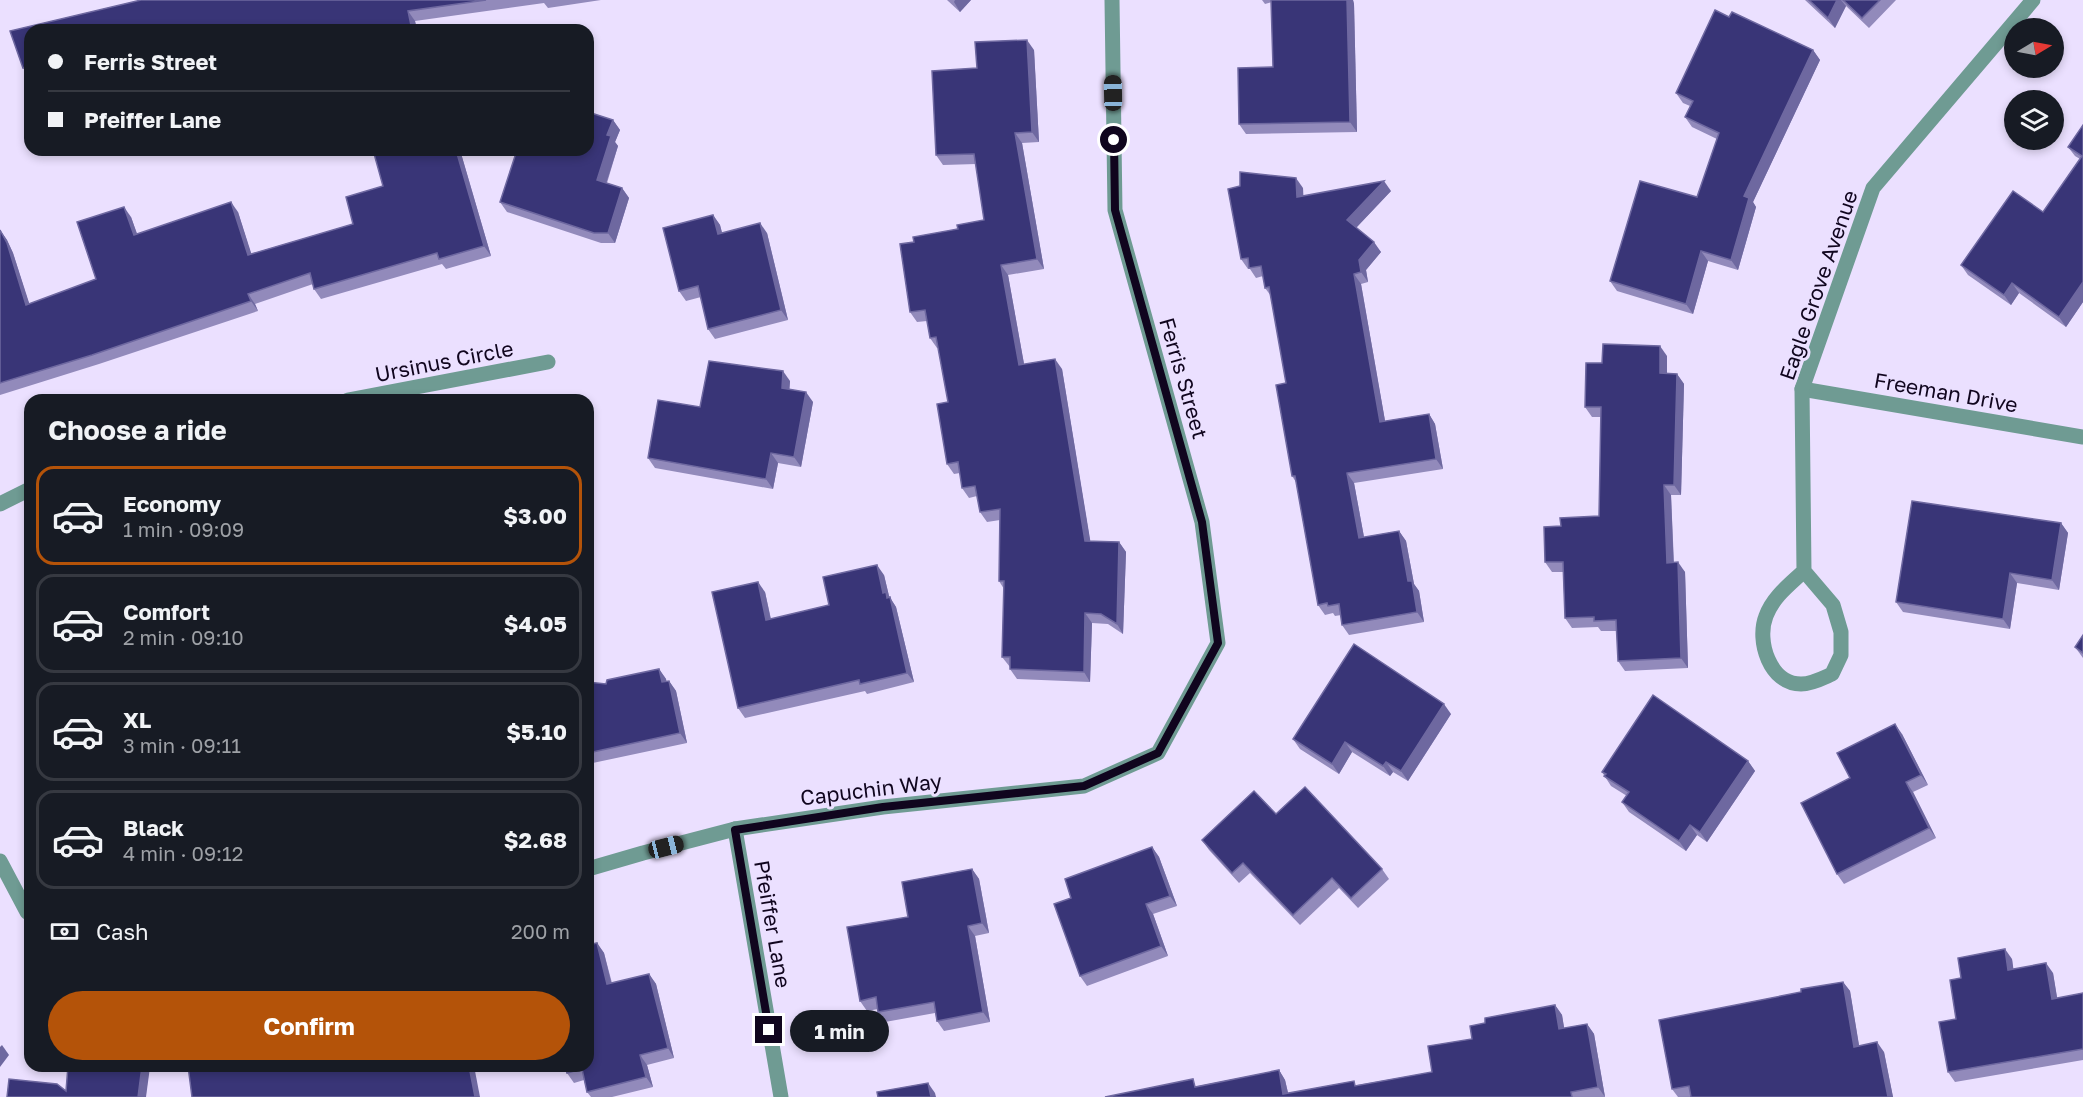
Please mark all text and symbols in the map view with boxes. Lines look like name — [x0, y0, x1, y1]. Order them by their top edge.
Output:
north arrow — [2004, 18, 2064, 78]
map controls — [2004, 18, 2064, 150]
text: Ferris Street — [84, 48, 217, 75]
car — [1104, 75, 1122, 111]
button: layers — [2004, 90, 2064, 150]
text: Pfeiffer Lane — [84, 106, 221, 133]
route start — [1100, 126, 1127, 153]
street label: Eagle Grove Avenue — [1773, 187, 1863, 383]
street label: Ferris Street — [1154, 314, 1214, 442]
street label: Ursinus Circle — [373, 335, 515, 387]
street label: Freeman Drive — [1872, 367, 2020, 417]
text: Choose a ride — [48, 414, 227, 446]
icon: car — [51, 489, 105, 543]
text: Economy — [123, 490, 221, 517]
text: $3.00 — [503, 502, 567, 529]
text: 1 min · 09:09 — [123, 517, 244, 541]
icon: car — [51, 597, 105, 651]
text: Comfort — [123, 598, 210, 625]
text: $4.05 — [504, 610, 567, 637]
text: 2 min · 09:10 — [123, 625, 244, 649]
icon: car — [51, 705, 105, 759]
text: XL — [123, 706, 151, 733]
text: $5.10 — [506, 718, 567, 745]
text: 3 min · 09:11 — [123, 733, 241, 757]
street label: Capuchin Way — [799, 767, 944, 811]
icon: car — [51, 813, 105, 867]
text: Black — [123, 814, 184, 841]
text: $2.68 — [504, 826, 567, 853]
car — [646, 834, 686, 860]
text: 4 min · 09:12 — [123, 841, 243, 865]
street label: Pfeiffer Lane — [749, 858, 797, 990]
icon: cash — [48, 915, 81, 948]
text: Cash — [96, 918, 149, 945]
text: 200 m — [511, 919, 570, 943]
button: Confirm — [48, 991, 570, 1060]
callout: 1 min — [790, 1009, 889, 1051]
route end — [755, 1016, 782, 1043]
text: 1 min — [814, 1019, 865, 1043]

